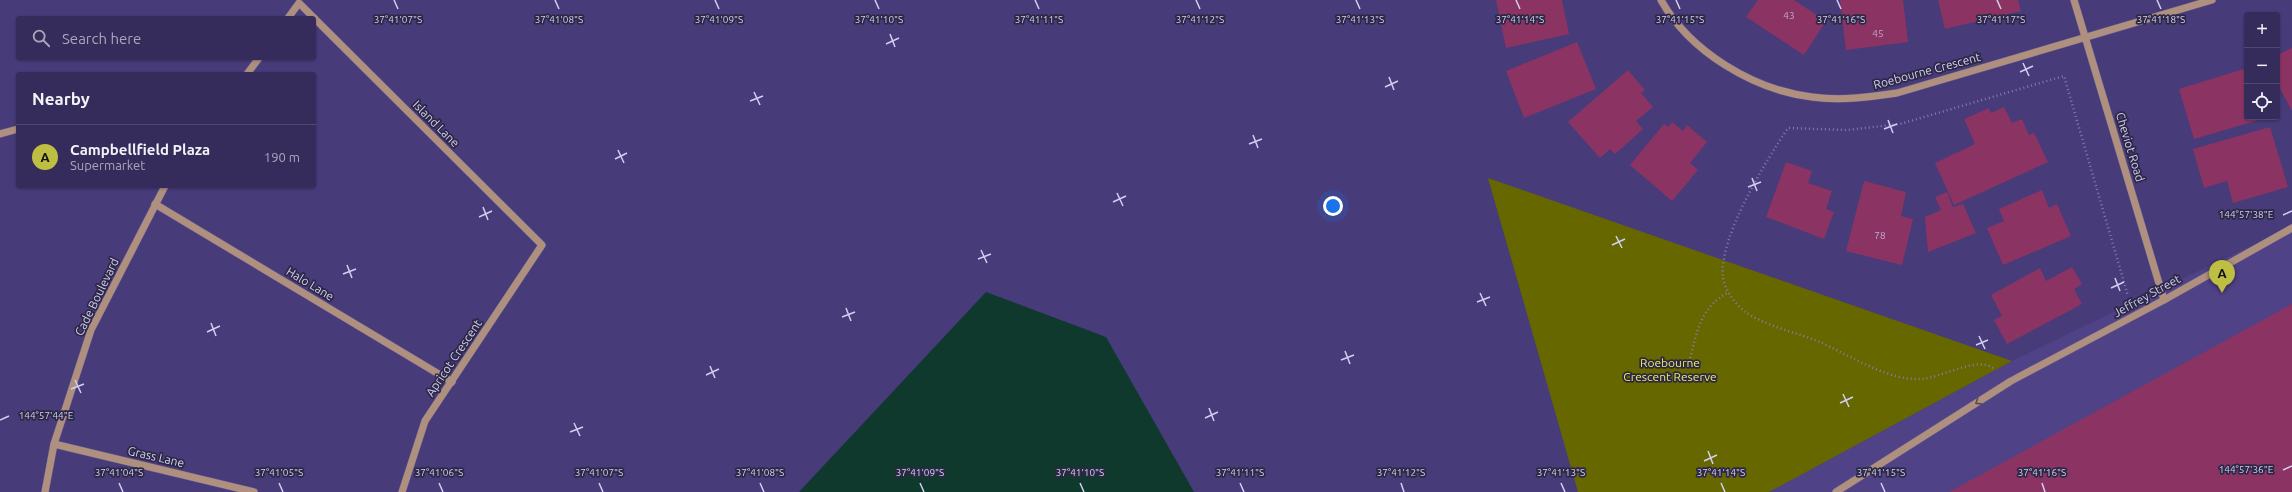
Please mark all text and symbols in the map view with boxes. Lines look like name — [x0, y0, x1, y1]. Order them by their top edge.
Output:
house number: 43 — [1783, 10, 1795, 21]
map controls — [2244, 12, 2280, 120]
button: + — [2244, 12, 2280, 48]
text: 37°41'07"S — [374, 14, 422, 25]
text: 37°41'08"S — [535, 14, 583, 25]
text: 37°41'09"S — [695, 14, 743, 25]
text: 37°41'10"S — [855, 14, 903, 25]
text: 37°41'11"S — [1015, 14, 1063, 25]
text: 37°41'12"S — [1176, 14, 1224, 25]
text: 37°41'13"S — [1336, 14, 1384, 25]
text: 37°41'14"S — [1496, 14, 1544, 25]
text: 37°41'15"S — [1656, 14, 1704, 25]
text: 37°41'16"S — [1817, 14, 1865, 25]
text: 37°41'17"S — [1977, 14, 2025, 25]
text: 37°41'18"S — [2137, 14, 2185, 25]
search box — [16, 16, 316, 60]
icon: search — [30, 27, 52, 49]
house number: 45 — [1872, 28, 1884, 39]
text: Search here — [62, 30, 141, 47]
button: − — [2244, 48, 2280, 84]
street label: Roebourne Crescent — [1872, 50, 1982, 91]
button: locate — [2244, 84, 2280, 120]
text: Nearby — [32, 89, 90, 108]
street label: Island Lane — [411, 98, 462, 149]
street label: Cheviot Road — [2114, 111, 2147, 183]
text: Campbellfield Plaza — [70, 141, 210, 158]
text: A — [40, 150, 50, 164]
text: 190 m — [264, 150, 300, 164]
text: Supermarket — [70, 158, 145, 172]
your location — [1323, 196, 1343, 216]
text: 144°57'38"E — [2219, 209, 2274, 220]
house number: 78 — [1874, 230, 1886, 241]
street label: Cade Boulevard — [72, 256, 121, 338]
pin: A — [2209, 260, 2235, 293]
street label: Halo Lane — [284, 264, 336, 303]
street label: Jeffrey Street — [2111, 272, 2183, 319]
street label: Apricot Crescent — [423, 317, 484, 399]
park label: Roebourne Crescent Reserve — [1623, 356, 1717, 383]
one-way arrow — [1975, 397, 1982, 405]
text: 144°57'44"E — [19, 410, 74, 421]
street label: Grass Lane — [127, 444, 186, 469]
text: 144°57'36"E — [2219, 464, 2274, 475]
text: 37°41'04"S — [95, 467, 143, 478]
text: 37°41'05"S — [255, 467, 303, 478]
text: 37°41'06"S — [415, 467, 463, 478]
text: 37°41'07"S — [575, 467, 623, 478]
text: 37°41'08"S — [736, 467, 784, 478]
text: 37°41'09"S — [896, 467, 944, 478]
text: 37°41'10"S — [1056, 467, 1104, 478]
text: 37°41'11"S — [1216, 467, 1264, 478]
text: 37°41'12"S — [1377, 467, 1425, 478]
text: 37°41'13"S — [1537, 467, 1585, 478]
text: 37°41'14"S — [1697, 467, 1745, 478]
text: 37°41'15"S — [1857, 467, 1905, 478]
text: 37°41'16"S — [2018, 467, 2066, 478]

